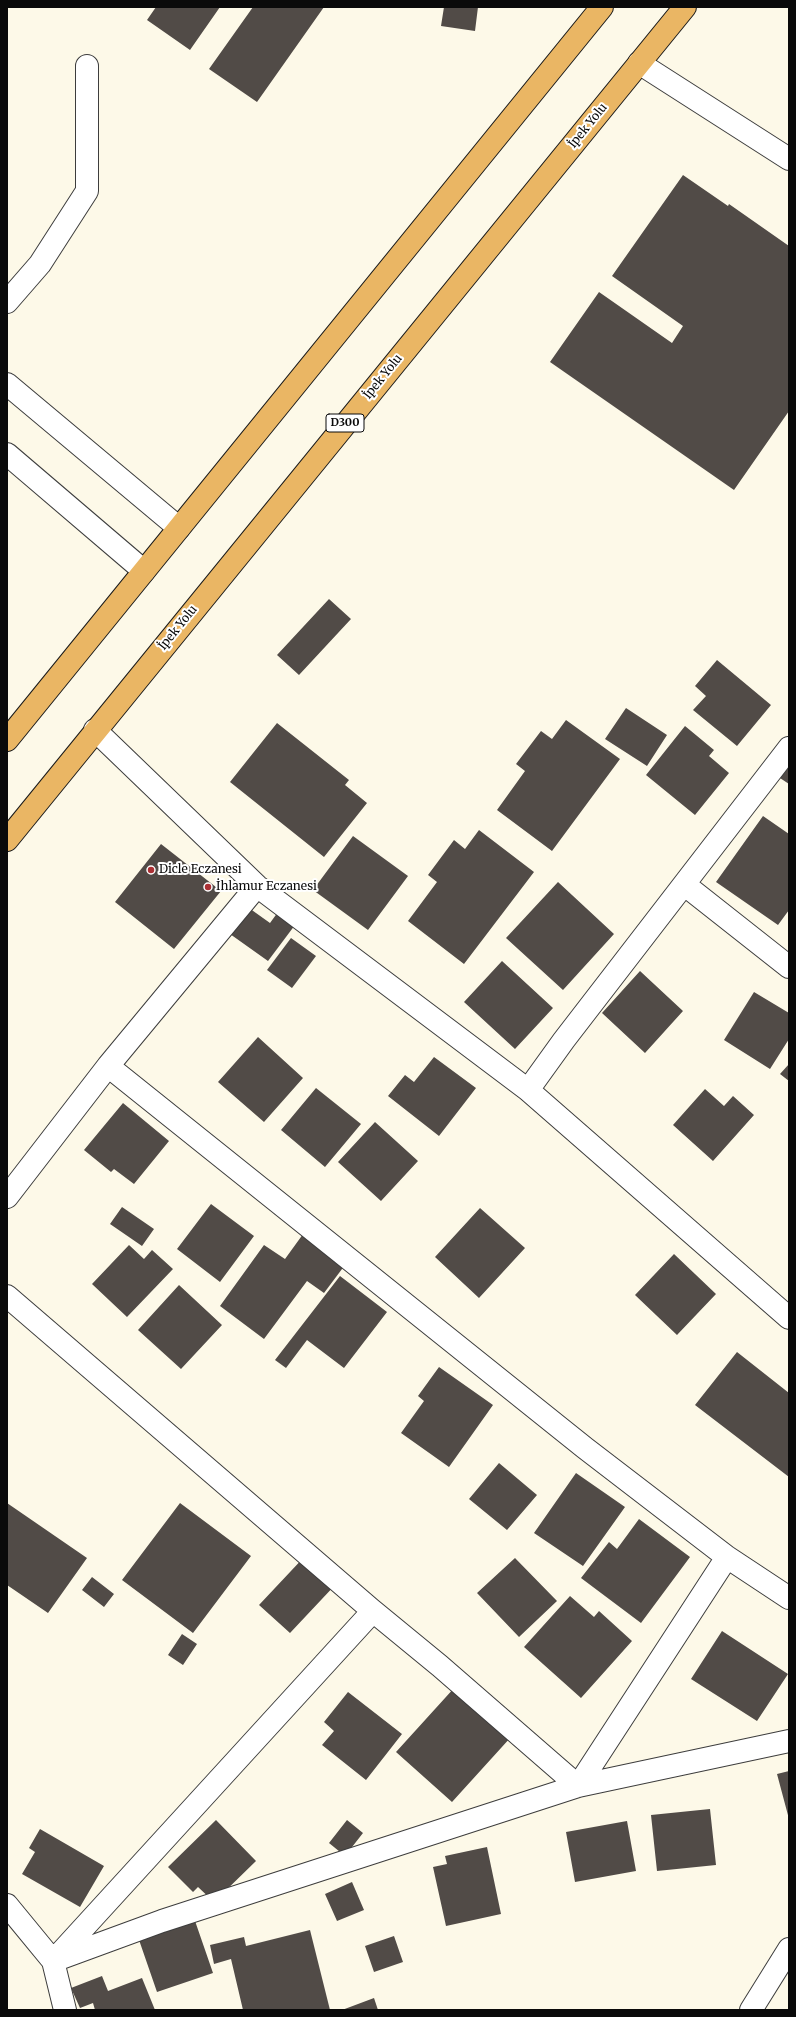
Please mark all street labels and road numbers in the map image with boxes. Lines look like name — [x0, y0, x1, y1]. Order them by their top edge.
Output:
street label: İpek Yolu — [566, 101, 610, 151]
street label: İpek Yolu — [361, 352, 405, 402]
road number: D300 — [326, 414, 364, 432]
street label: İpek Yolu — [156, 603, 200, 653]

